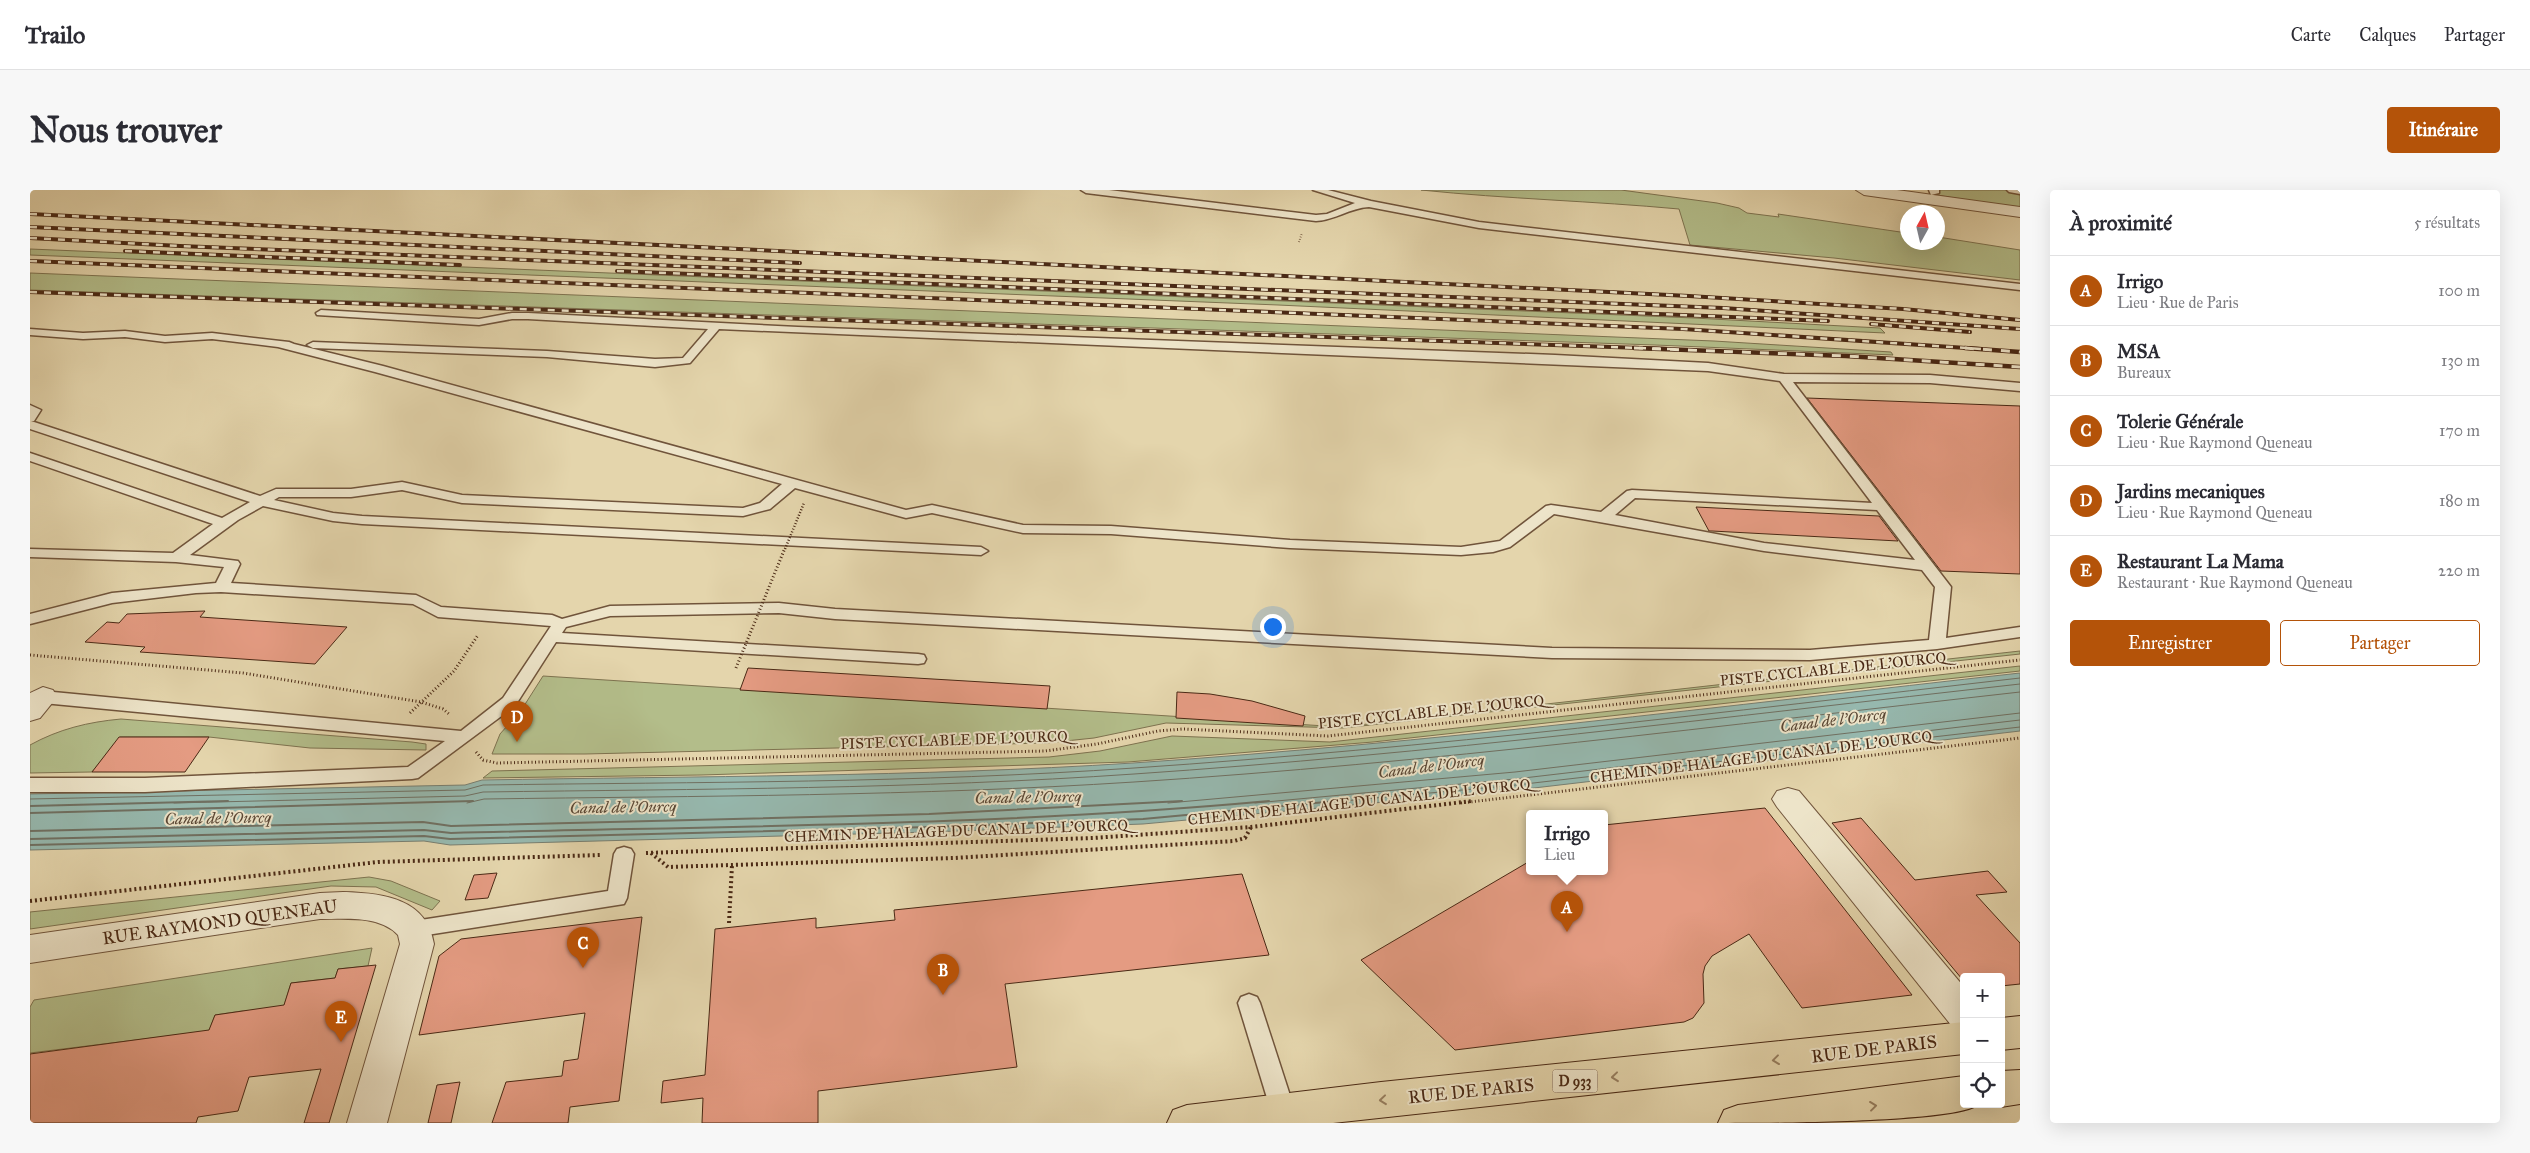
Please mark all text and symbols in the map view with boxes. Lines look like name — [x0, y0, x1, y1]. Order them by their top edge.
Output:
text: Trailo — [25, 20, 85, 50]
text: Carte — [2291, 24, 2331, 46]
text: Calques — [2359, 24, 2416, 46]
text: Partager — [2444, 24, 2505, 46]
button: Itinéraire — [2387, 107, 2500, 153]
text: Nous trouver — [30, 109, 222, 152]
north arrow — [1900, 205, 1945, 250]
text: À proximité — [2070, 210, 2172, 236]
text: 5 résultats — [2414, 213, 2480, 232]
text: Irrigo — [2117, 270, 2163, 293]
text: A — [2081, 281, 2091, 300]
text: 100 m — [2438, 281, 2480, 300]
text: Lieu · Rue de Paris — [2117, 293, 2238, 312]
text: MSA — [2117, 340, 2160, 363]
text: B — [2081, 351, 2091, 370]
text: 130 m — [2441, 351, 2480, 370]
text: Bureaux — [2117, 363, 2171, 382]
text: Tolerie Générale — [2117, 410, 2243, 433]
text: C — [2081, 421, 2091, 440]
text: 170 m — [2439, 421, 2480, 440]
text: Lieu · Rue Raymond Queneau — [2117, 433, 2313, 452]
text: Jardins mecaniques — [2117, 480, 2265, 503]
text: D — [2080, 491, 2092, 510]
text: 180 m — [2439, 491, 2480, 510]
text: Lieu · Rue Raymond Queneau — [2117, 503, 2313, 522]
text: Restaurant La Mama — [2117, 550, 2284, 573]
text: E — [2080, 561, 2092, 580]
text: 220 m — [2438, 561, 2480, 580]
text: Restaurant · Rue Raymond Queneau — [2117, 573, 2353, 592]
your location — [1260, 614, 1286, 640]
button: Enregistrer — [2070, 620, 2270, 666]
button: Partager — [2280, 620, 2480, 666]
street label: PISTE CYCLABLE DE L'OURCQ — [1719, 647, 1957, 690]
street label: PISTE CYCLABLE DE L'OURCQ — [1317, 690, 1555, 733]
pin: D — [501, 701, 533, 742]
water label: Canal de l'Ourcq — [1779, 704, 1888, 736]
street label: CHEMIN DE HALAGE DU CANAL DE L'OURCQ — [1589, 726, 1943, 787]
street label: PISTE CYCLABLE DE L'OURCQ — [840, 727, 1078, 753]
water label: Canal de l'Ourcq — [1377, 750, 1486, 782]
street label: CHEMIN DE HALAGE DU CANAL DE L'OURCQ — [1187, 774, 1541, 829]
water label: Canal de l'Ourcq — [974, 787, 1082, 807]
water label: Canal de l'Ourcq — [569, 797, 677, 817]
water label: Canal de l'Ourcq — [164, 808, 272, 828]
popup — [1526, 810, 1608, 875]
street label: CHEMIN DE HALAGE DU CANAL DE L'OURCQ — [784, 816, 1139, 846]
text: Irrigo — [1544, 822, 1590, 845]
text: Lieu — [1544, 845, 1575, 864]
pin: A — [1551, 891, 1583, 932]
street label: RUE RAYMOND QUENEAU — [101, 894, 340, 949]
pin: C — [567, 927, 599, 968]
pin: B — [927, 954, 959, 995]
map controls — [1960, 973, 2005, 1108]
button: + — [1960, 973, 2005, 1018]
pin: E — [325, 1001, 357, 1042]
button: − — [1960, 1018, 2005, 1063]
street label: RUE DE PARIS — [1810, 1030, 1938, 1068]
one-way arrow — [1772, 1054, 1780, 1065]
button: locate — [1960, 1063, 2005, 1108]
road number: D 933 — [1552, 1069, 1598, 1092]
one-way arrow — [1610, 1071, 1618, 1082]
street label: RUE DE PARIS — [1407, 1073, 1535, 1109]
one-way arrow — [1379, 1094, 1387, 1105]
one-way arrow — [1869, 1101, 1877, 1112]

